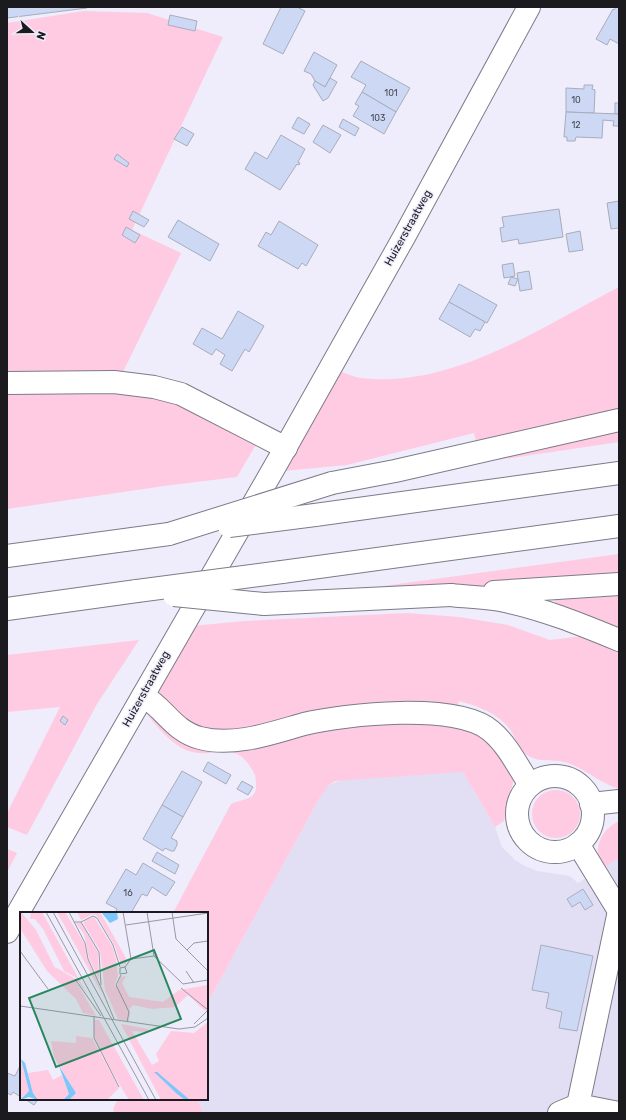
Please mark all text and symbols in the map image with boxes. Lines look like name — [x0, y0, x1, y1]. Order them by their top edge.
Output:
north arrow — [12, 12, 52, 52]
text: N — [33, 29, 48, 42]
house number: 101 — [384, 88, 398, 98]
house number: 10 — [571, 95, 581, 105]
house number: 103 — [371, 113, 385, 123]
house number: 12 — [571, 120, 581, 130]
street label: Huizerstraatweg — [382, 188, 434, 268]
street label: Huizerstraatweg — [120, 649, 172, 729]
house number: 16 — [123, 888, 133, 898]
inset map — [20, 912, 208, 1100]

